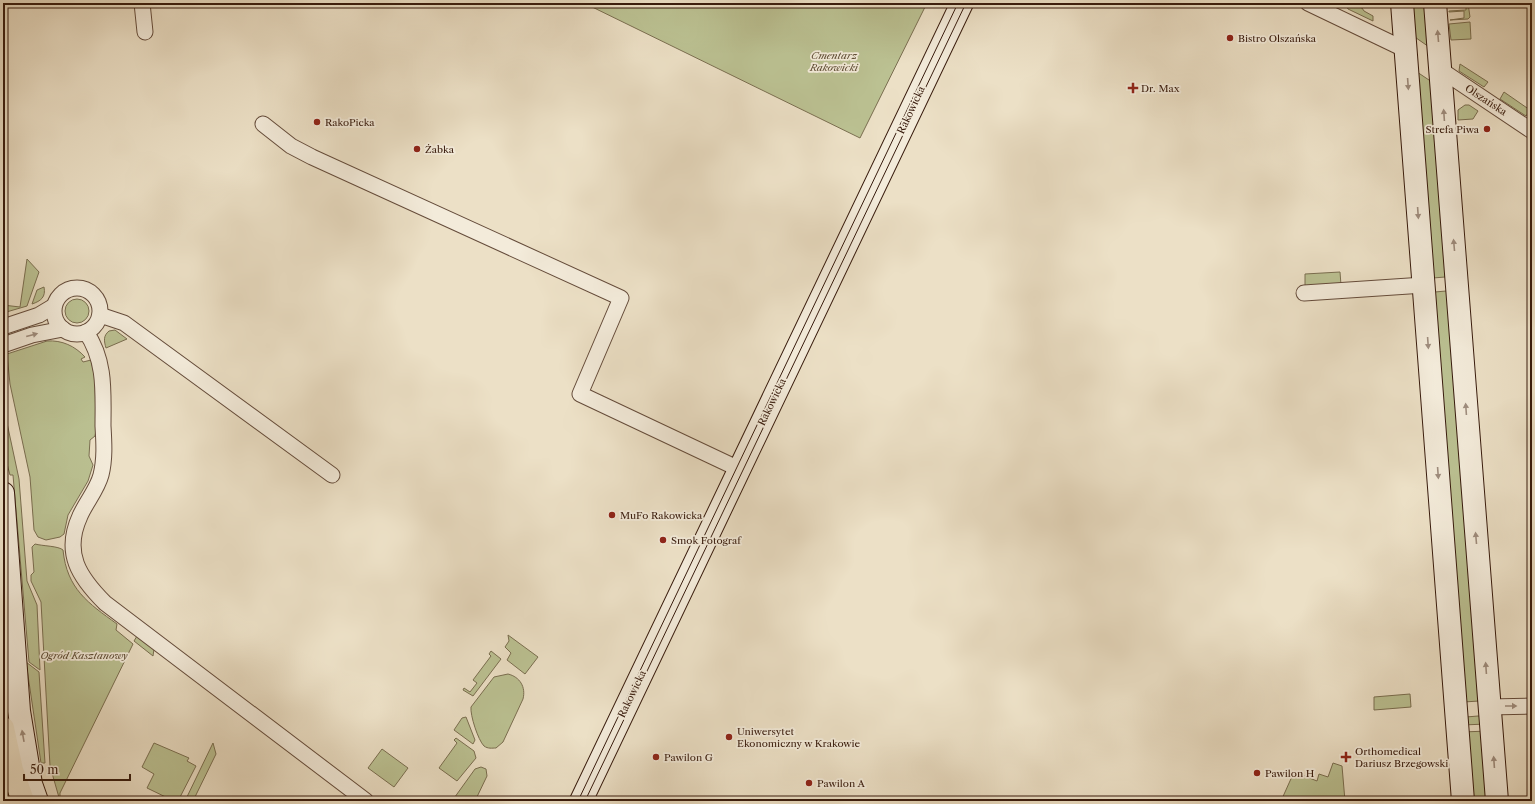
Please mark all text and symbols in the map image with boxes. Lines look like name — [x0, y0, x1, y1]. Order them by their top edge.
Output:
one-way arrow — [1434, 30, 1441, 42]
place label: Bistro Olszańska — [1238, 32, 1317, 45]
marker: Bistro Olszańska — [1225, 33, 1235, 43]
park label: Cmentarz Rakowicki — [809, 49, 859, 74]
one-way arrow — [1405, 78, 1412, 90]
place label: Dr. Max — [1141, 82, 1180, 95]
street label: Olszańska — [1463, 82, 1510, 119]
street label: Rakowicka — [894, 83, 928, 136]
marker: Dr. Max — [1128, 83, 1138, 93]
one-way arrow — [1441, 109, 1447, 121]
place label: RakoPicka — [325, 116, 375, 129]
marker: RakoPicka — [312, 117, 322, 127]
place label: Strefa Piwa — [1426, 123, 1480, 136]
marker: Strefa Piwa — [1482, 124, 1492, 134]
place label: Żabka — [425, 143, 455, 156]
marker: Żabka — [412, 144, 422, 154]
one-way arrow — [1415, 207, 1422, 219]
one-way arrow — [1450, 239, 1457, 251]
one-way arrow — [26, 332, 39, 338]
one-way arrow — [1425, 337, 1432, 349]
street label: Rakowicka — [755, 375, 789, 428]
one-way arrow — [1463, 403, 1470, 415]
one-way arrow — [1435, 467, 1442, 479]
place label: MuFo Rakowicka — [620, 509, 703, 522]
marker: MuFo Rakowicka — [607, 510, 617, 520]
one-way arrow — [1473, 532, 1480, 544]
place label: Smok Fotograf — [671, 534, 742, 547]
marker: Smok Fotograf — [658, 535, 668, 545]
park label: Ogród Kasztanowy — [40, 649, 128, 662]
one-way arrow — [1483, 662, 1490, 674]
street label: Rakowicka — [615, 667, 649, 720]
one-way arrow — [1505, 703, 1518, 709]
place label: Uniwersytet Ekonomiczny w Krakowie — [737, 725, 861, 750]
one-way arrow — [20, 729, 26, 742]
marker: Uniwersytet Ekonomiczny w Krakowie — [724, 732, 734, 742]
place label: Orthomedical Dariusz Brzegowski — [1355, 745, 1448, 770]
place label: Pawilon G — [664, 751, 713, 764]
marker: Orthomedical Dariusz Brzegowski — [1340, 751, 1352, 763]
marker: Pawilon G — [651, 752, 661, 762]
scale bar — [24, 756, 130, 782]
one-way arrow — [1490, 756, 1497, 768]
text: 50 m — [30, 762, 59, 777]
place label: Pawilon H — [1265, 767, 1315, 780]
marker: Pawilon H — [1252, 768, 1262, 778]
place label: Pawilon A — [817, 777, 865, 790]
marker: Pawilon A — [804, 778, 814, 788]

